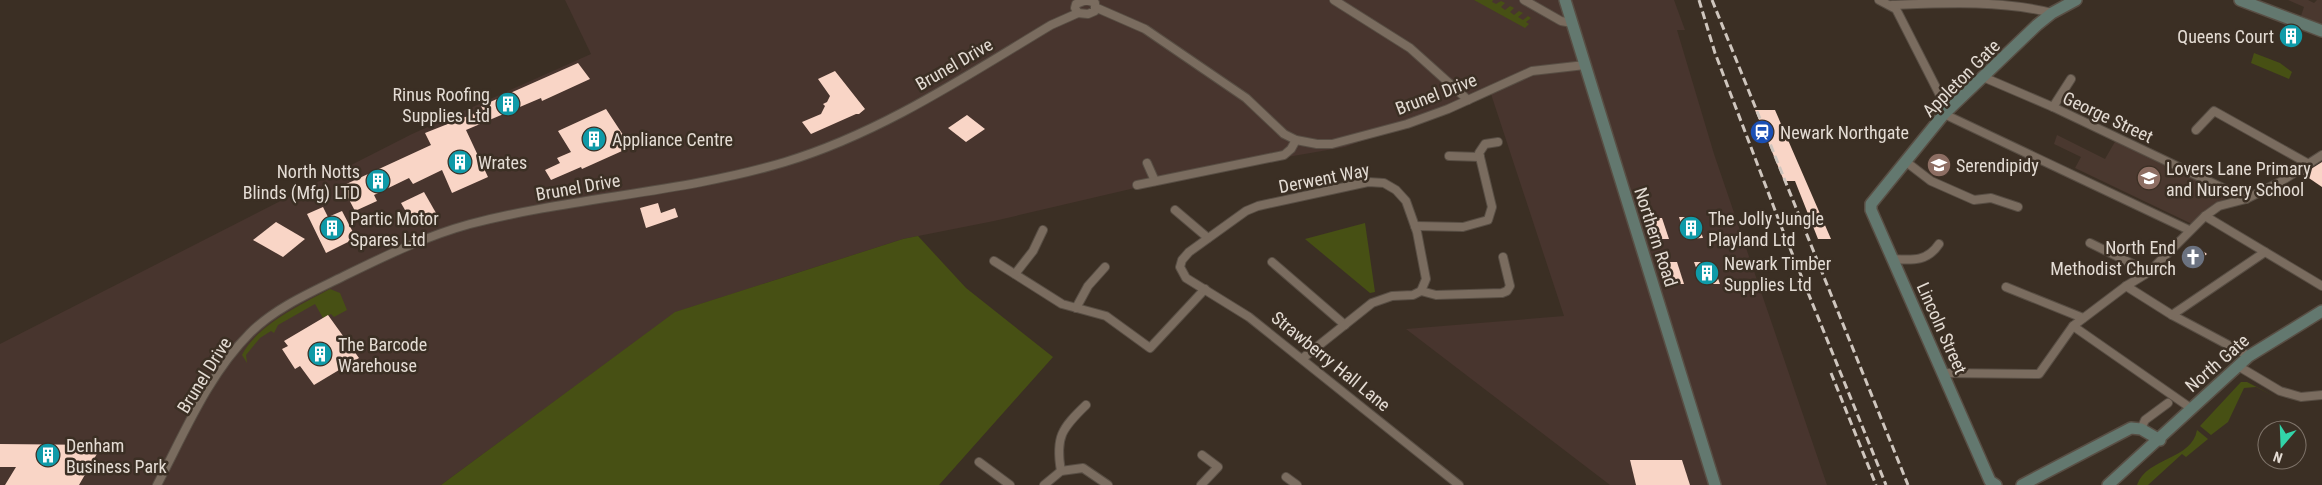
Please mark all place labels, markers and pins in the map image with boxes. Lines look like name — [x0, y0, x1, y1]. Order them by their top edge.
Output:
building icon: Queens Court — [2278, 23, 2304, 49]
place label: Queens Court — [2177, 26, 2274, 47]
place label: Rinus Roofing Supplies Ltd — [393, 84, 490, 126]
building icon: Rinus Roofing Supplies Ltd — [495, 91, 521, 117]
station icon: Newark Northgate — [1749, 119, 1775, 145]
place label: Newark Northgate — [1780, 122, 1909, 143]
building icon: Appliance Centre — [581, 126, 607, 152]
place label: Appliance Centre — [612, 129, 733, 150]
building icon: Wrates — [447, 149, 473, 175]
place label: Wrates — [478, 152, 527, 173]
school or university icon: Serendipidy — [1926, 152, 1952, 178]
place label: Serendipidy — [1956, 155, 2039, 176]
place label: Lovers Lane Primary and Nursery School — [2166, 158, 2311, 200]
place label: North Notts Blinds (Mfg) LTD — [243, 161, 360, 204]
school or university icon: Lovers Lane Primary and Nursery School — [2136, 165, 2162, 191]
building icon: North Notts Blinds (Mfg) LTD — [365, 168, 391, 194]
place label: Partic Motor Spares Ltd — [350, 208, 439, 250]
place label: The Jolly Jungle Playland Ltd — [1708, 208, 1824, 250]
building icon: Partic Motor Spares Ltd — [319, 215, 345, 241]
building icon: The Jolly Jungle Playland Ltd — [1678, 215, 1704, 241]
place label: North End Methodist Church — [2050, 237, 2176, 279]
church icon: North End Methodist Church — [2180, 244, 2206, 270]
place label: Newark Timber Supplies Ltd — [1724, 253, 1832, 295]
building icon: Newark Timber Supplies Ltd — [1694, 260, 1720, 286]
place label: The Barcode Warehouse — [338, 334, 427, 376]
building icon: The Barcode Warehouse — [307, 341, 333, 367]
place label: Denham Business Park — [66, 435, 167, 477]
building icon: Denham Business Park — [35, 442, 61, 468]

